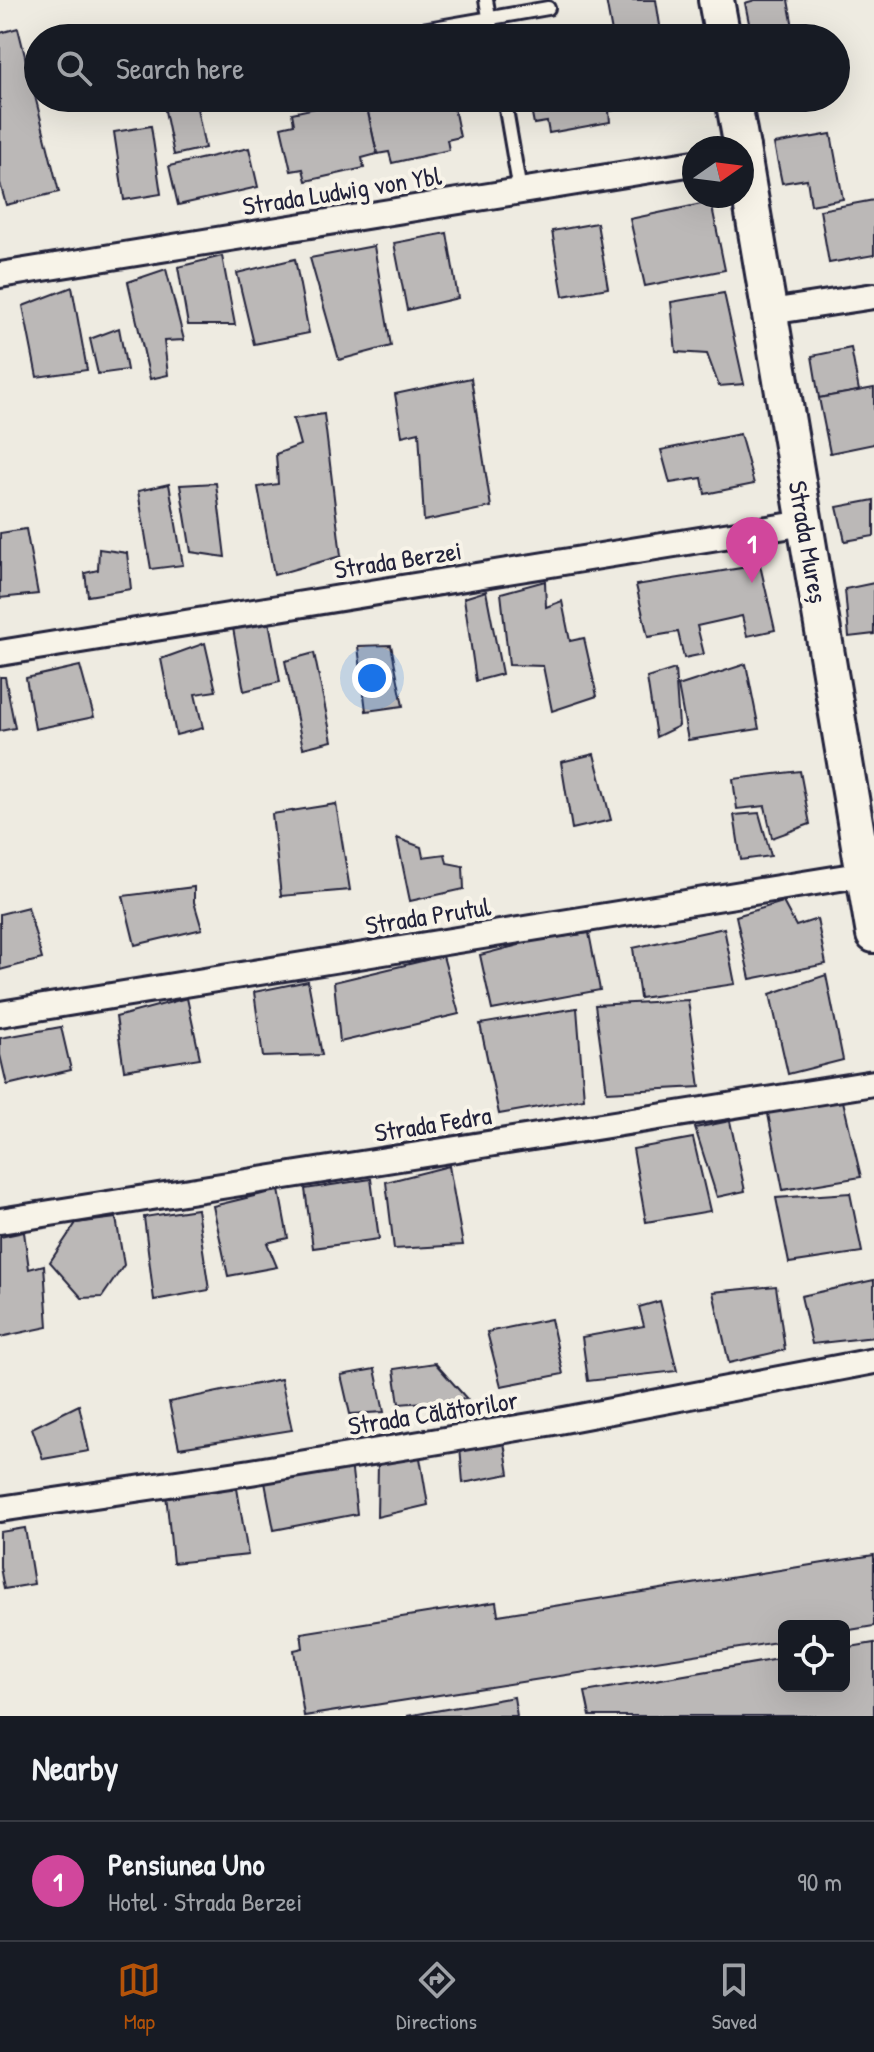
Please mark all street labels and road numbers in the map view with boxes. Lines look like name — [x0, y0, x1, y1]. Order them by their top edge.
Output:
street label: Strada Ludwig von Ybl — [240, 158, 444, 223]
street label: Strada Mureș — [781, 478, 836, 606]
street label: Strada Berzei — [332, 532, 464, 587]
street label: Strada Prutul — [363, 888, 493, 943]
street label: Strada Fedra — [372, 1097, 494, 1150]
street label: Strada Călătorilor — [345, 1382, 520, 1443]

